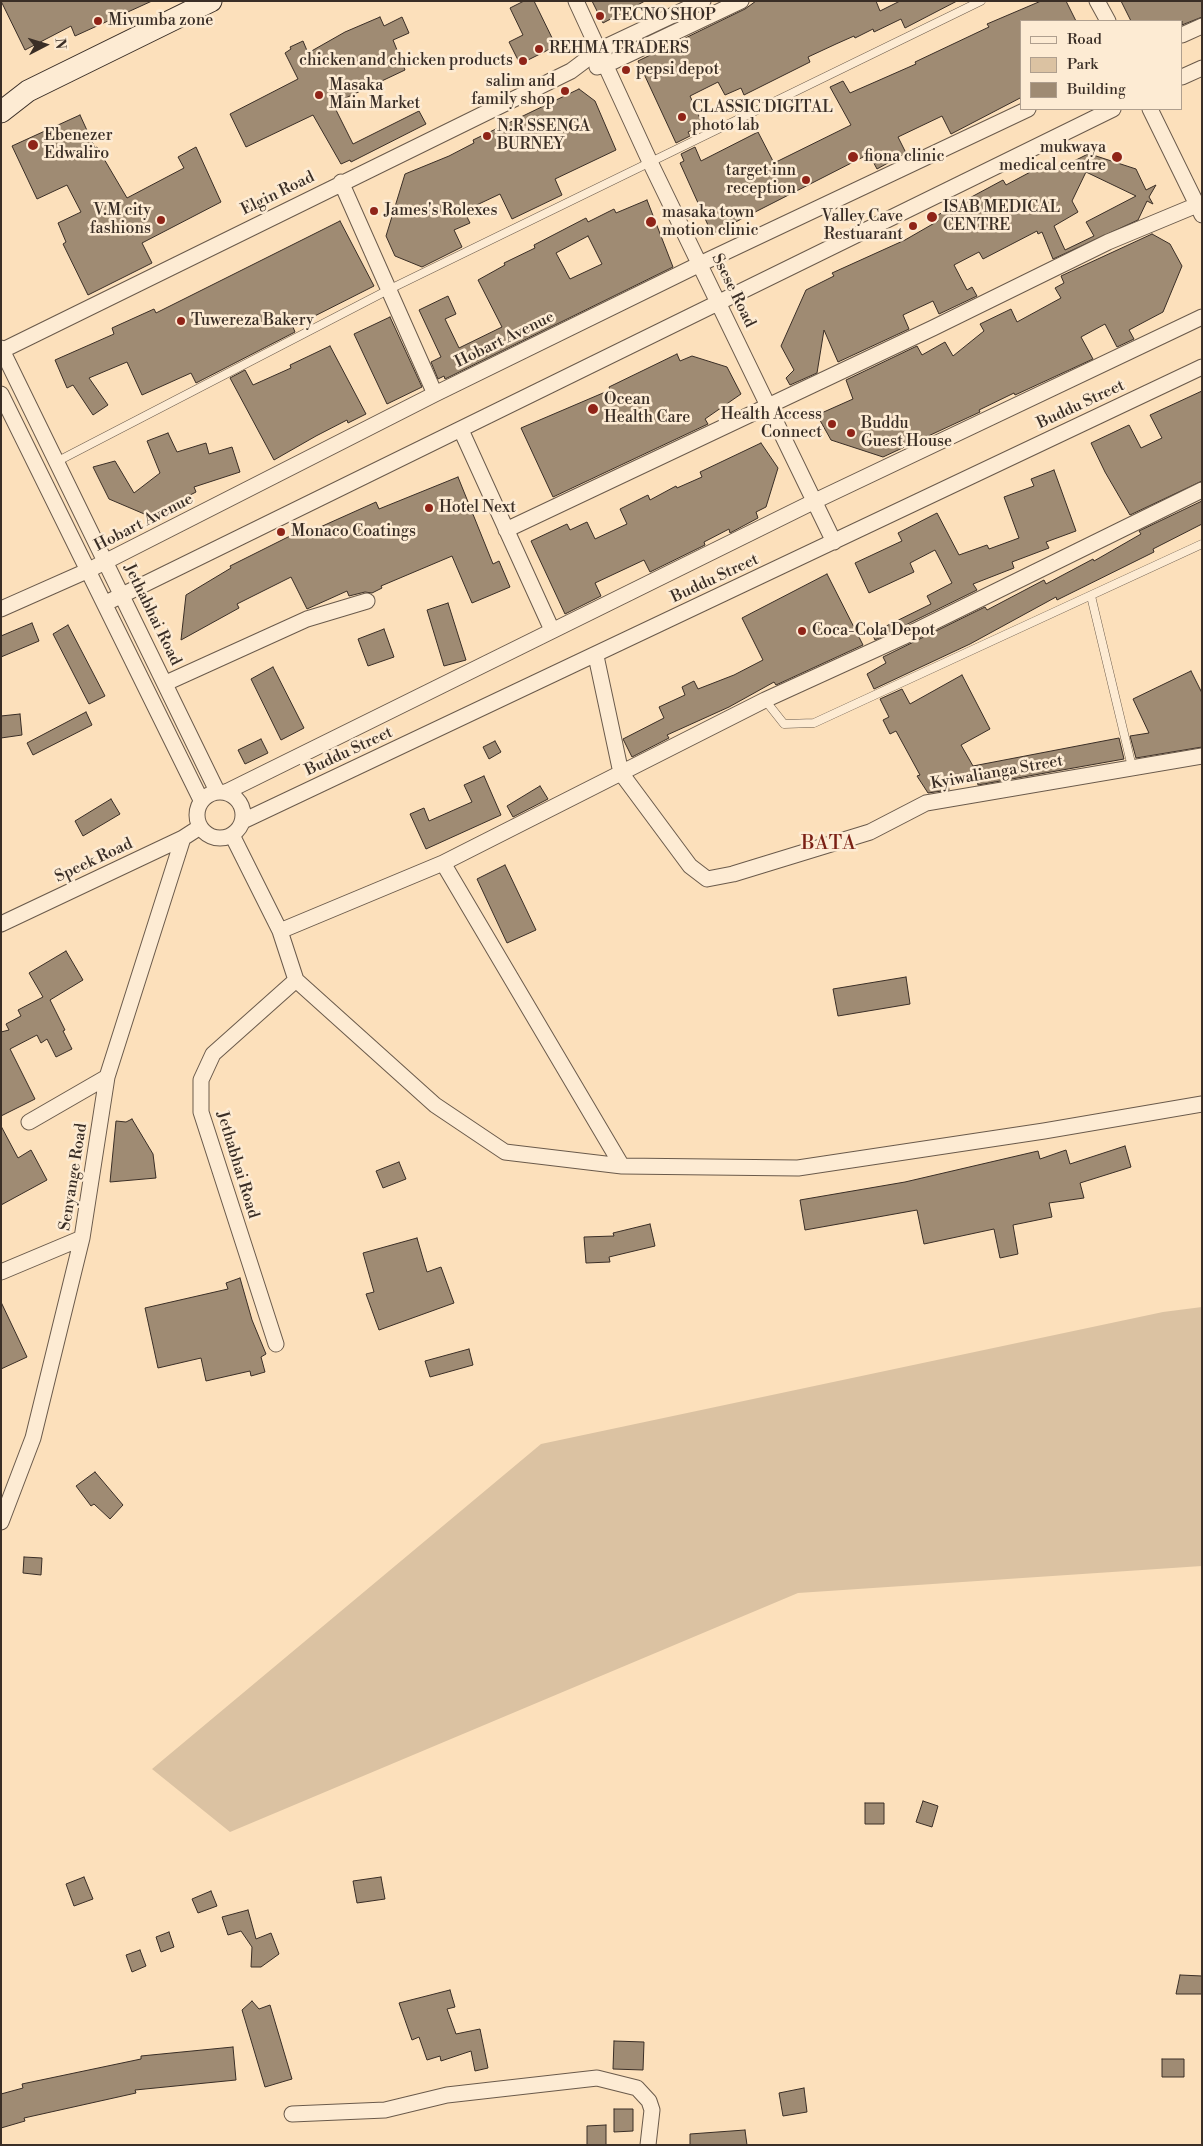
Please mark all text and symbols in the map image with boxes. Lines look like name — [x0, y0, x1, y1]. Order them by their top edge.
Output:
place label: TECNO SHOP — [610, 6, 716, 26]
marker: TECNO SHOP — [594, 10, 606, 22]
place label: Mivumba zone — [108, 11, 213, 31]
marker: Mivumba zone — [92, 15, 104, 27]
north arrow — [20, 20, 70, 70]
legend — [1020, 20, 1183, 110]
text: Road — [1067, 30, 1102, 49]
text: N — [50, 37, 69, 50]
place label: REHMA TRADERS — [549, 39, 689, 59]
marker: REHMA TRADERS — [533, 43, 545, 55]
place label: chicken and chicken products — [299, 51, 513, 71]
marker: chicken and chicken products — [517, 55, 529, 67]
text: Park — [1067, 55, 1098, 74]
place label: pepsi depot — [636, 60, 719, 80]
marker: pepsi depot — [620, 64, 632, 76]
place label: salim and family shop — [471, 72, 555, 110]
place label: Masaka Main Market — [329, 76, 420, 114]
text: Building — [1067, 80, 1126, 99]
marker: salim and family shop — [559, 85, 571, 97]
marker: Masaka Main Market — [313, 89, 325, 101]
place label: CLASSIC DIGITAL photo lab — [692, 98, 833, 136]
marker: CLASSIC DIGITAL photo lab — [676, 111, 688, 123]
place label: N.R SSENGA BURNEY — [497, 117, 590, 155]
place label: Ebenezer Edwaliro — [44, 126, 113, 164]
marker: N.R SSENGA BURNEY — [481, 130, 493, 142]
marker: Ebenezer Edwaliro — [26, 138, 40, 152]
place label: mukwaya medical centre — [999, 138, 1106, 176]
place label: fiona clinic — [864, 147, 945, 167]
marker: fiona clinic — [846, 150, 860, 164]
marker: mukwaya medical centre — [1110, 150, 1124, 164]
place label: target inn reception — [726, 161, 796, 199]
street label: Elgin Road — [238, 168, 318, 220]
marker: target inn reception — [800, 174, 812, 186]
place label: ISAB MEDICAL CENTRE — [943, 198, 1060, 236]
place label: V.M city fashions — [90, 201, 151, 239]
place label: James's Rolexes — [384, 201, 497, 221]
place label: masaka town motion clinic — [662, 203, 759, 241]
marker: James's Rolexes — [368, 205, 380, 217]
place label: Valley Cave Restuarant — [822, 207, 903, 245]
marker: ISAB MEDICAL CENTRE — [925, 210, 939, 224]
marker: V.M city fashions — [155, 214, 167, 226]
marker: masaka town motion clinic — [644, 215, 658, 229]
marker: Valley Cave Restuarant — [907, 220, 919, 232]
street label: Ssese Road — [707, 251, 759, 331]
street label: Hobart Avenue — [452, 308, 558, 372]
place label: Tuwereza Bakery — [191, 311, 314, 331]
marker: Tuwereza Bakery — [175, 315, 187, 327]
street label: Buddu Street — [1034, 376, 1128, 434]
place label: Ocean Health Care — [604, 390, 690, 428]
marker: Ocean Health Care — [586, 402, 600, 416]
place label: Health Access Connect — [721, 405, 822, 443]
place label: Buddu Guest House — [861, 414, 952, 452]
marker: Health Access Connect — [826, 418, 838, 430]
marker: Buddu Guest House — [845, 427, 857, 439]
street label: Hobart Avenue — [91, 490, 197, 556]
place label: Hotel Next — [439, 498, 516, 518]
marker: Hotel Next — [423, 502, 435, 514]
place label: Monaco Coatings — [291, 522, 416, 542]
marker: Monaco Coatings — [275, 526, 287, 538]
street label: Buddu Street — [668, 550, 762, 608]
street label: Jethabhai Road — [119, 561, 185, 669]
place label: Coca-Cola Depot — [812, 621, 935, 641]
marker: Coca-Cola Depot — [796, 625, 808, 637]
street label: Buddu Street — [302, 723, 396, 781]
street label: Kyiwalianga Street — [929, 752, 1065, 794]
district label: BATA — [801, 833, 857, 855]
street label: Speek Road — [52, 835, 136, 887]
street label: Jethabhai Road — [212, 1109, 262, 1221]
street label: Senyange Road — [56, 1122, 92, 1232]

